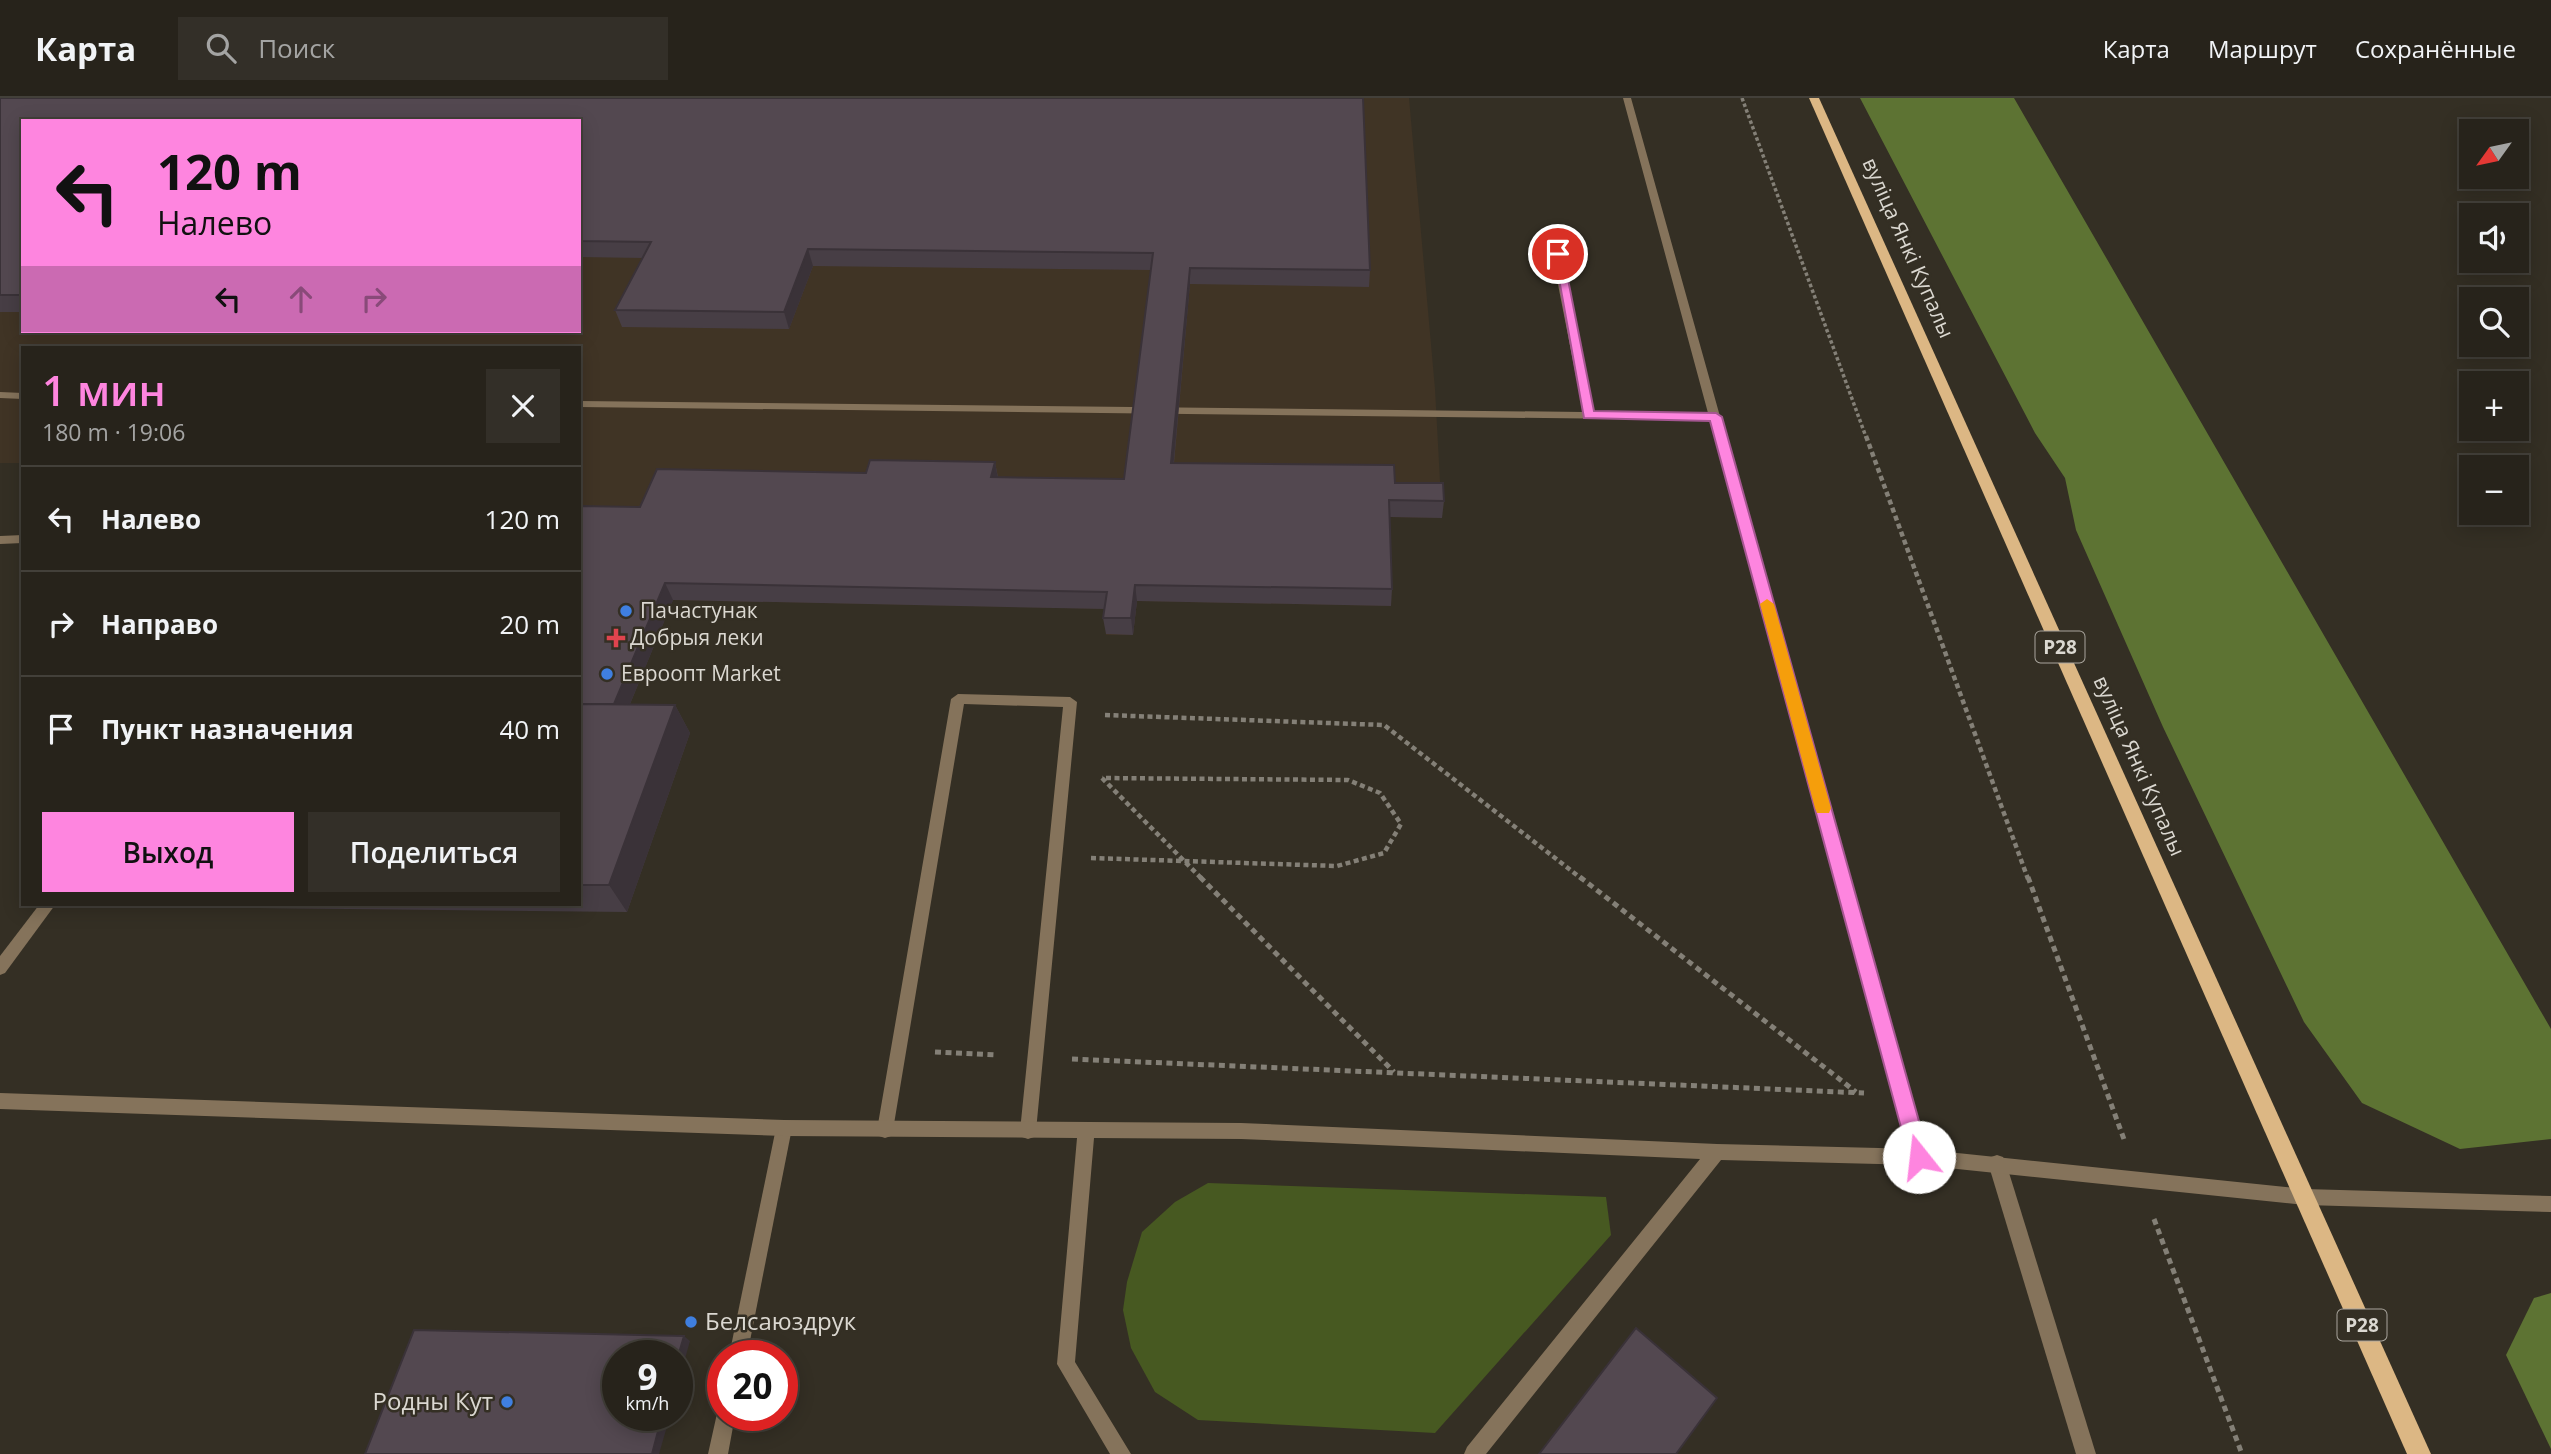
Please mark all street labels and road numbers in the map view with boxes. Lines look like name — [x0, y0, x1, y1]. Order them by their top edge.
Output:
street label: вуліца Янкі Купалы — [1857, 153, 1961, 342]
road number: Р28 — [2036, 632, 2084, 662]
street label: вуліца Янкі Купалы — [2088, 671, 2192, 860]
road number: Р28 — [2338, 1310, 2386, 1340]

